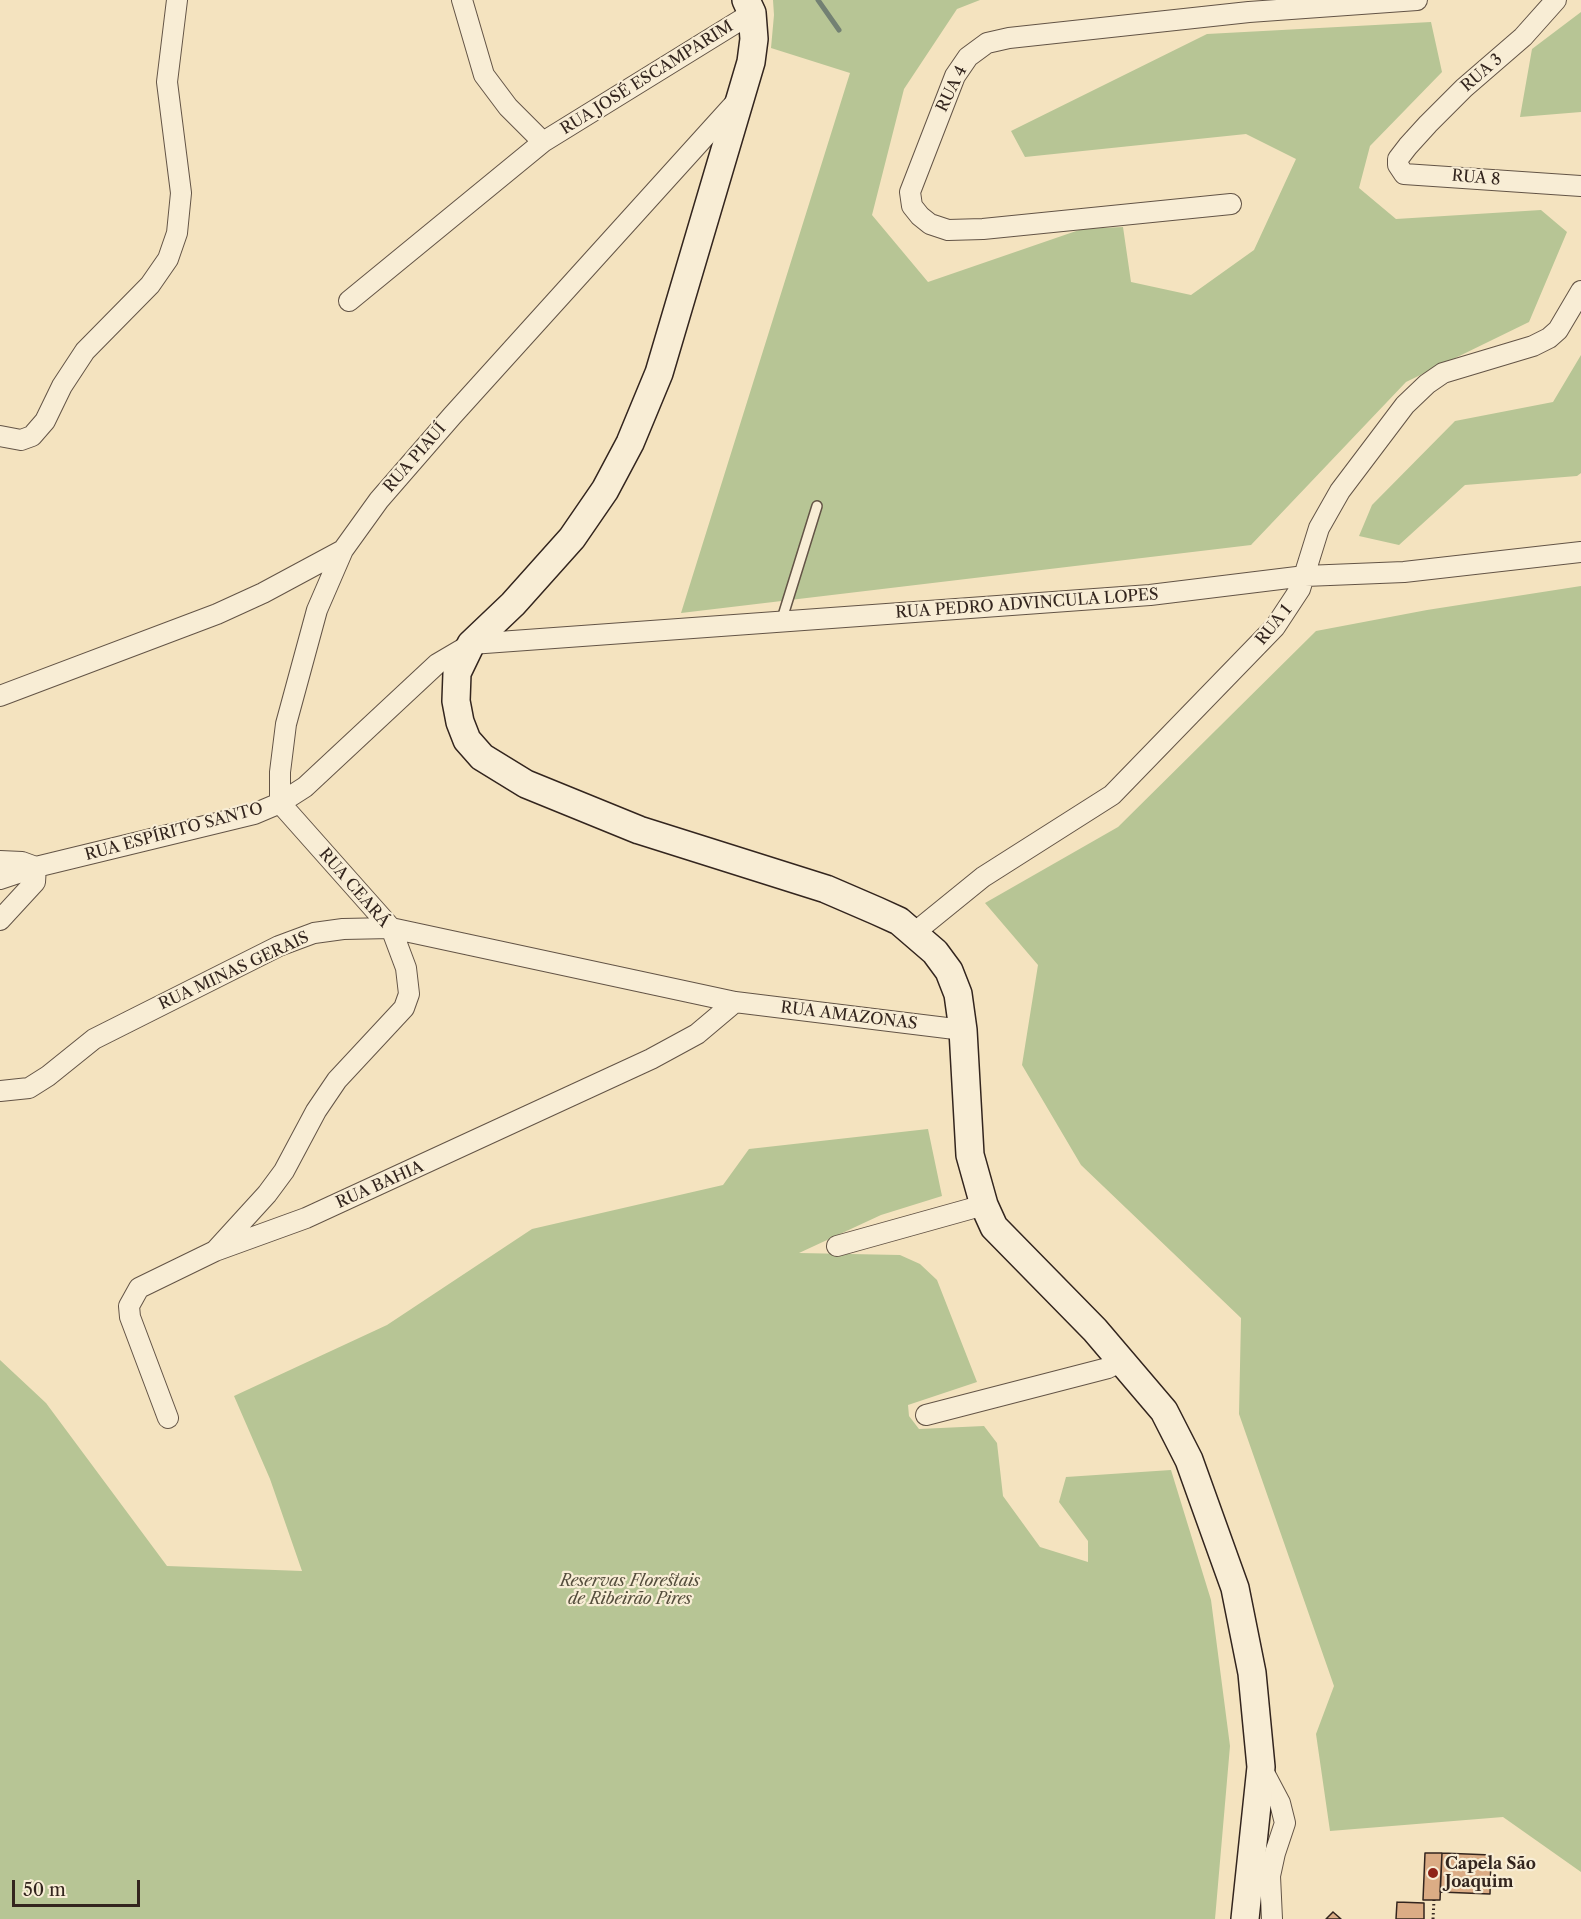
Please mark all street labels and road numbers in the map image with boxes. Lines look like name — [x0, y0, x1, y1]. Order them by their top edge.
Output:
street label: RUA JOSÉ ESCAMPARIM — [557, 17, 737, 139]
street label: RUA 3 — [1458, 50, 1506, 96]
street label: RUA 4 — [933, 63, 971, 115]
street label: RUA 8 — [1451, 166, 1501, 190]
street label: RUA PIAUÍ — [380, 419, 450, 497]
street label: RUA PEDRO ADVINCULA LOPES — [895, 585, 1159, 623]
street label: RUA 1 — [1252, 601, 1296, 649]
street label: RUA ESPÍRITO SANTO — [83, 799, 265, 865]
street label: RUA CEARÁ — [315, 845, 393, 931]
street label: RUA MINAS GERAIS — [156, 928, 312, 1014]
street label: RUA AMAZONAS — [779, 998, 919, 1034]
street label: RUA BAHIA — [333, 1157, 427, 1213]

